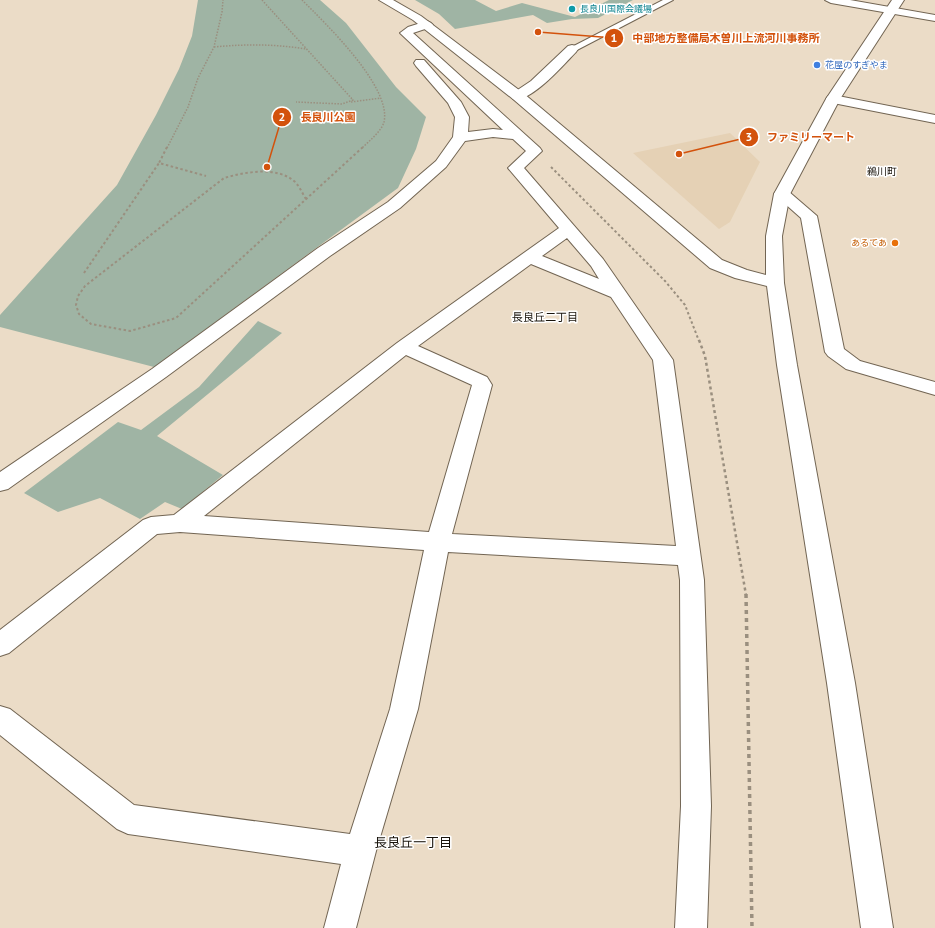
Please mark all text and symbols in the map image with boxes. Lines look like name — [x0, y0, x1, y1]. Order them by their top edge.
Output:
place label: 長良川国際会議場 — [580, 3, 652, 14]
marker: 長良川国際会議場 — [567, 4, 577, 14]
callout: 中部地方整備局木曽川上流河川事務所 — [604, 27, 827, 50]
text: 1 — [611, 30, 617, 45]
text: 中部地方整備局木曽川上流河川事務所 — [633, 31, 820, 45]
place label: 花屋のすぎやま — [825, 59, 888, 70]
marker: 花屋のすぎやま — [812, 60, 822, 70]
callout: 長良川公園 — [272, 105, 363, 128]
text: 2 — [279, 109, 285, 124]
text: 長良川公園 — [301, 110, 356, 124]
callout: ファミリーマート — [739, 126, 863, 149]
text: 3 — [746, 129, 752, 144]
text: ファミリーマート — [767, 130, 855, 144]
district label: 鵜川町 — [867, 165, 897, 178]
place label: あるてあ — [851, 237, 887, 248]
marker: あるてあ — [890, 238, 900, 248]
district label: 長良丘二丁目 — [512, 310, 578, 324]
district label: 長良丘一丁目 — [374, 834, 452, 851]

